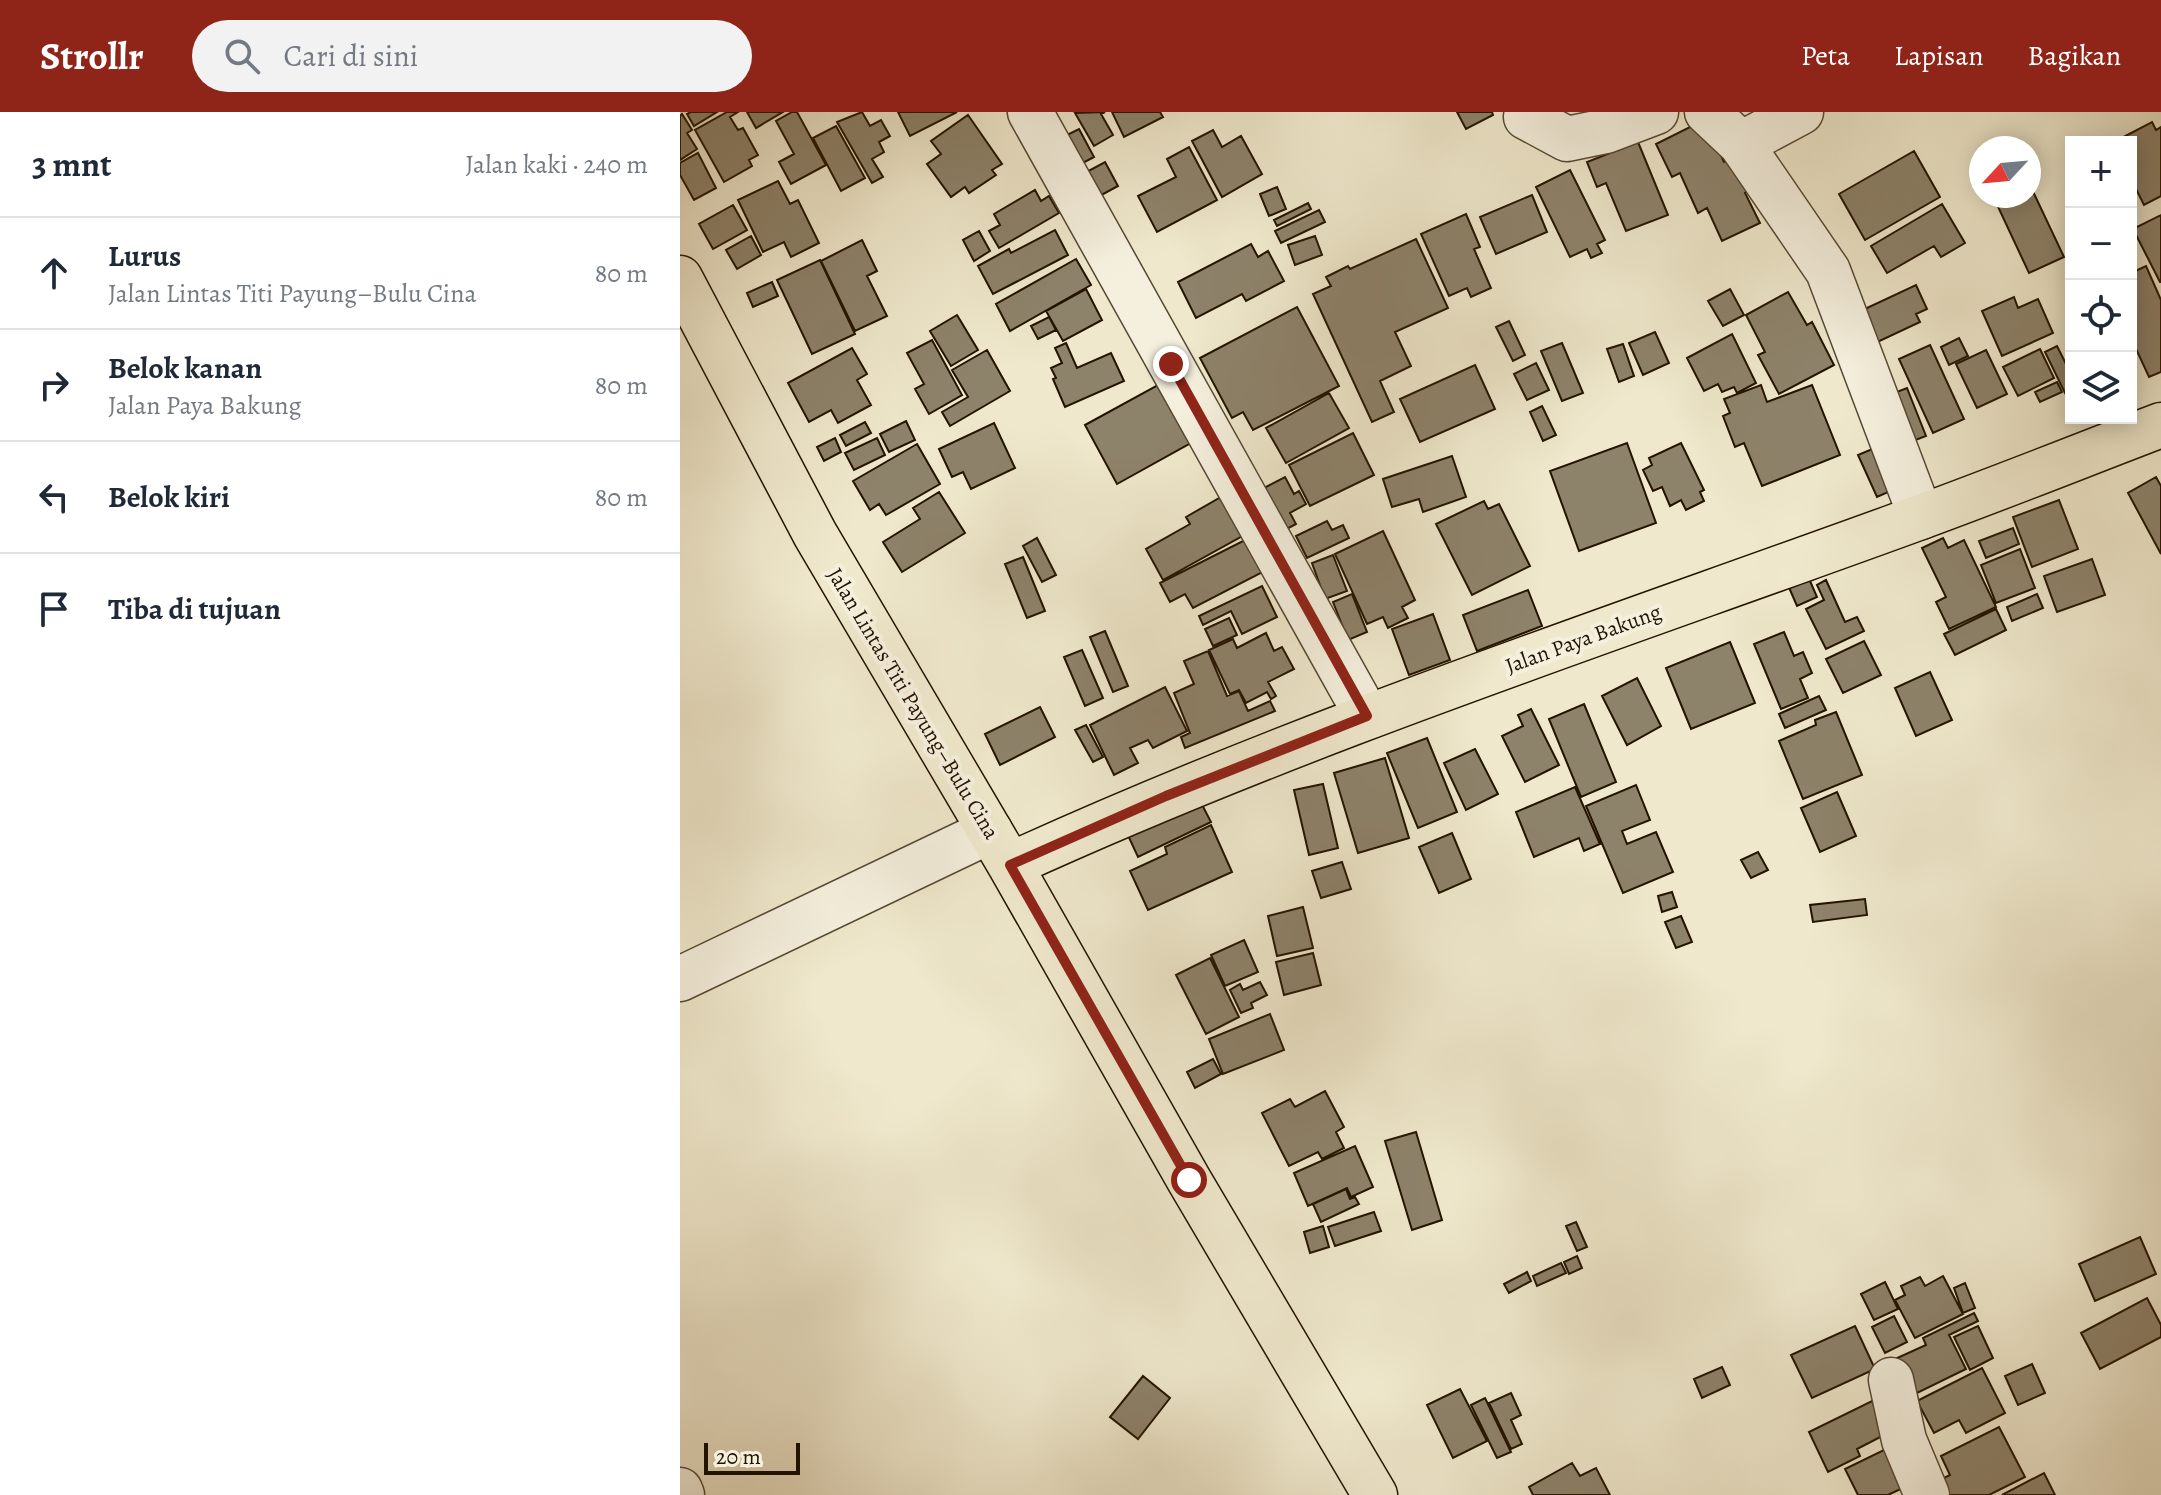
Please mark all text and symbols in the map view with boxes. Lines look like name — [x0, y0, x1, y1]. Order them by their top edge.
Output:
search box — [192, 20, 752, 92]
text: Strollr — [40, 30, 144, 82]
icon: search — [220, 34, 264, 78]
text: Cari di sini — [284, 36, 418, 76]
text: Peta — [1801, 37, 1850, 75]
text: Lapisan — [1894, 37, 1984, 75]
text: Bagikan — [2028, 37, 2121, 75]
north arrow — [1969, 136, 2041, 208]
map controls — [2065, 136, 2137, 424]
button: + — [2065, 136, 2137, 208]
text: 3 mnt — [32, 141, 111, 188]
text: Jalan kaki · 240 m — [465, 147, 648, 182]
button: − — [2065, 208, 2137, 280]
text: Lurus — [108, 236, 181, 276]
icon: ahead — [32, 251, 76, 295]
text: 80 m — [595, 256, 648, 291]
text: Jalan Lintas Titi Payung–Bulu Cina — [108, 276, 477, 311]
button: locate — [2065, 280, 2137, 352]
route end — [1153, 346, 1189, 382]
text: Belok kanan — [108, 348, 262, 388]
button: layers — [2065, 352, 2137, 424]
icon: right — [32, 363, 76, 407]
text: 80 m — [595, 368, 648, 403]
text: Jalan Paya Bakung — [108, 388, 301, 423]
icon: left — [32, 475, 76, 519]
text: Belok kiri — [108, 477, 230, 517]
text: 80 m — [595, 480, 648, 515]
street label: Jalan Lintas Titi Payung–Bulu Cina — [820, 562, 1007, 846]
icon: arrive — [32, 587, 76, 631]
text: Tiba di tujuan — [108, 589, 281, 629]
street label: Jalan Paya Bakung — [1501, 597, 1665, 681]
route start — [1171, 1162, 1207, 1198]
scale bar — [704, 1439, 800, 1475]
text: 20 m — [716, 1442, 761, 1472]

